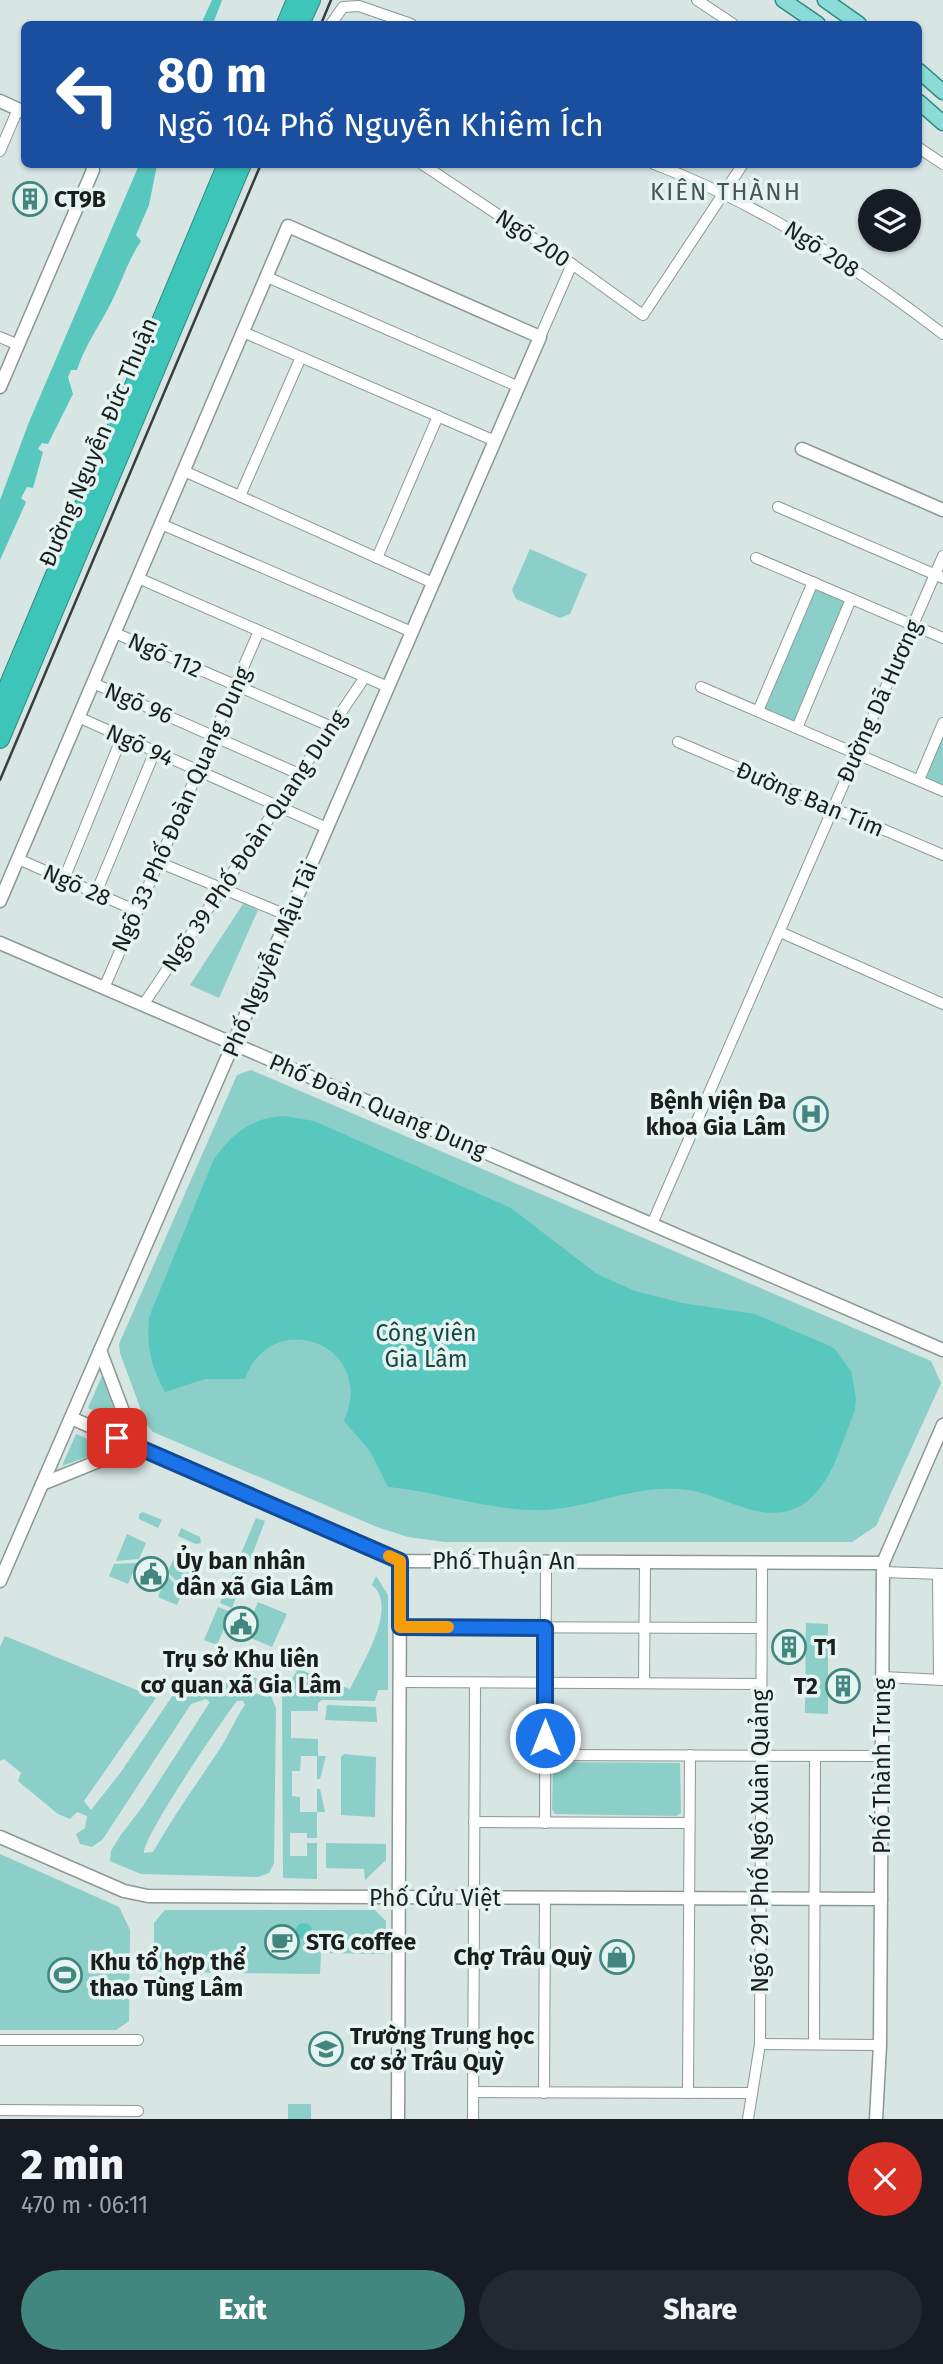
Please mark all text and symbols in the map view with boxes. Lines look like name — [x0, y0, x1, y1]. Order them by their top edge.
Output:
text: 80 m — [157, 46, 267, 105]
icon: left — [42, 49, 133, 140]
text: Ngõ 104 Phố Nguyễn Khiêm Ích — [157, 106, 604, 144]
district label: KIÊN THÀNH — [650, 177, 802, 206]
building icon: CT9B — [11, 180, 49, 218]
place label: CT9B — [54, 185, 106, 213]
map controls — [858, 189, 921, 252]
button: layers — [858, 189, 921, 252]
street label: Ngõ 200 — [490, 203, 576, 273]
street label: Ngõ 208 — [779, 214, 865, 284]
street label: Đường Nguyễn Đức Thuận — [33, 313, 163, 571]
street label: Đường Dã Hương — [831, 615, 927, 787]
street label: Ngõ 112 — [124, 626, 206, 684]
street label: Ngõ 33 Phố Đoàn Quang Dung — [105, 662, 257, 956]
street label: Ngõ 96 — [101, 676, 177, 730]
street label: Ngõ 39 Phố Đoàn Quang Dung — [156, 705, 352, 977]
street label: Ngõ 94 — [102, 718, 178, 772]
street label: Đường Ban Tím — [732, 755, 888, 843]
street label: Phố Nguyễn Mậu Tài — [216, 857, 324, 1061]
street label: Ngõ 28 — [39, 858, 115, 912]
street label: Phố Đoàn Quang Dung — [265, 1048, 491, 1164]
place label: Bệnh viện Đa khoa Gia Lâm — [646, 1087, 786, 1141]
hospital icon: Bệnh viện Đa khoa Gia Lâm — [792, 1095, 830, 1133]
park label: Công viên Gia Lâm — [375, 1319, 477, 1373]
pin — [87, 1408, 147, 1468]
icon: arrive — [98, 1419, 136, 1457]
place label: Ủy ban nhân dân xã Gia Lâm — [176, 1545, 334, 1601]
street label: Phố Thuận An — [432, 1547, 576, 1575]
public building icon: Ủy ban nhân dân xã Gia Lâm — [132, 1555, 170, 1593]
public building icon: Trụ sở Khu liên cơ quan xã Gia Lâm — [222, 1605, 260, 1643]
building icon: T1 — [770, 1628, 808, 1666]
place label: T1 — [814, 1633, 837, 1661]
place label: Trụ sở Khu liên cơ quan xã Gia Lâm — [140, 1645, 342, 1699]
building icon: T2 — [824, 1667, 862, 1705]
place label: T2 — [794, 1672, 818, 1700]
street label: Phố Thành Trung — [868, 1678, 896, 1854]
street label: Ngõ 291 Phố Ngô Xuân Quảng — [746, 1689, 774, 1993]
position arrow — [508, 1701, 582, 1775]
street label: Phố Cửu Việt — [369, 1884, 502, 1912]
cafe icon: STG coffee — [263, 1923, 301, 1961]
place label: STG coffee — [306, 1928, 416, 1956]
shop icon: Chợ Trâu Quỳ — [598, 1938, 636, 1976]
place label: Chợ Trâu Quỳ — [454, 1943, 593, 1971]
place label: Khu tổ hợp thể thao Tùng Lâm — [90, 1946, 246, 2002]
sports icon: Khu tổ hợp thể thao Tùng Lâm — [46, 1956, 84, 1994]
place label: Trường Trung học cơ sở Trâu Quỳ — [350, 2022, 534, 2076]
school or university icon: Trường Trung học cơ sở Trâu Quỳ — [307, 2030, 345, 2068]
text: 2 min — [21, 2140, 124, 2190]
button: close — [848, 2142, 922, 2216]
text: 470 m · 06:11 — [21, 2191, 148, 2219]
button: Exit — [21, 2270, 465, 2350]
button: Share — [479, 2270, 922, 2350]

